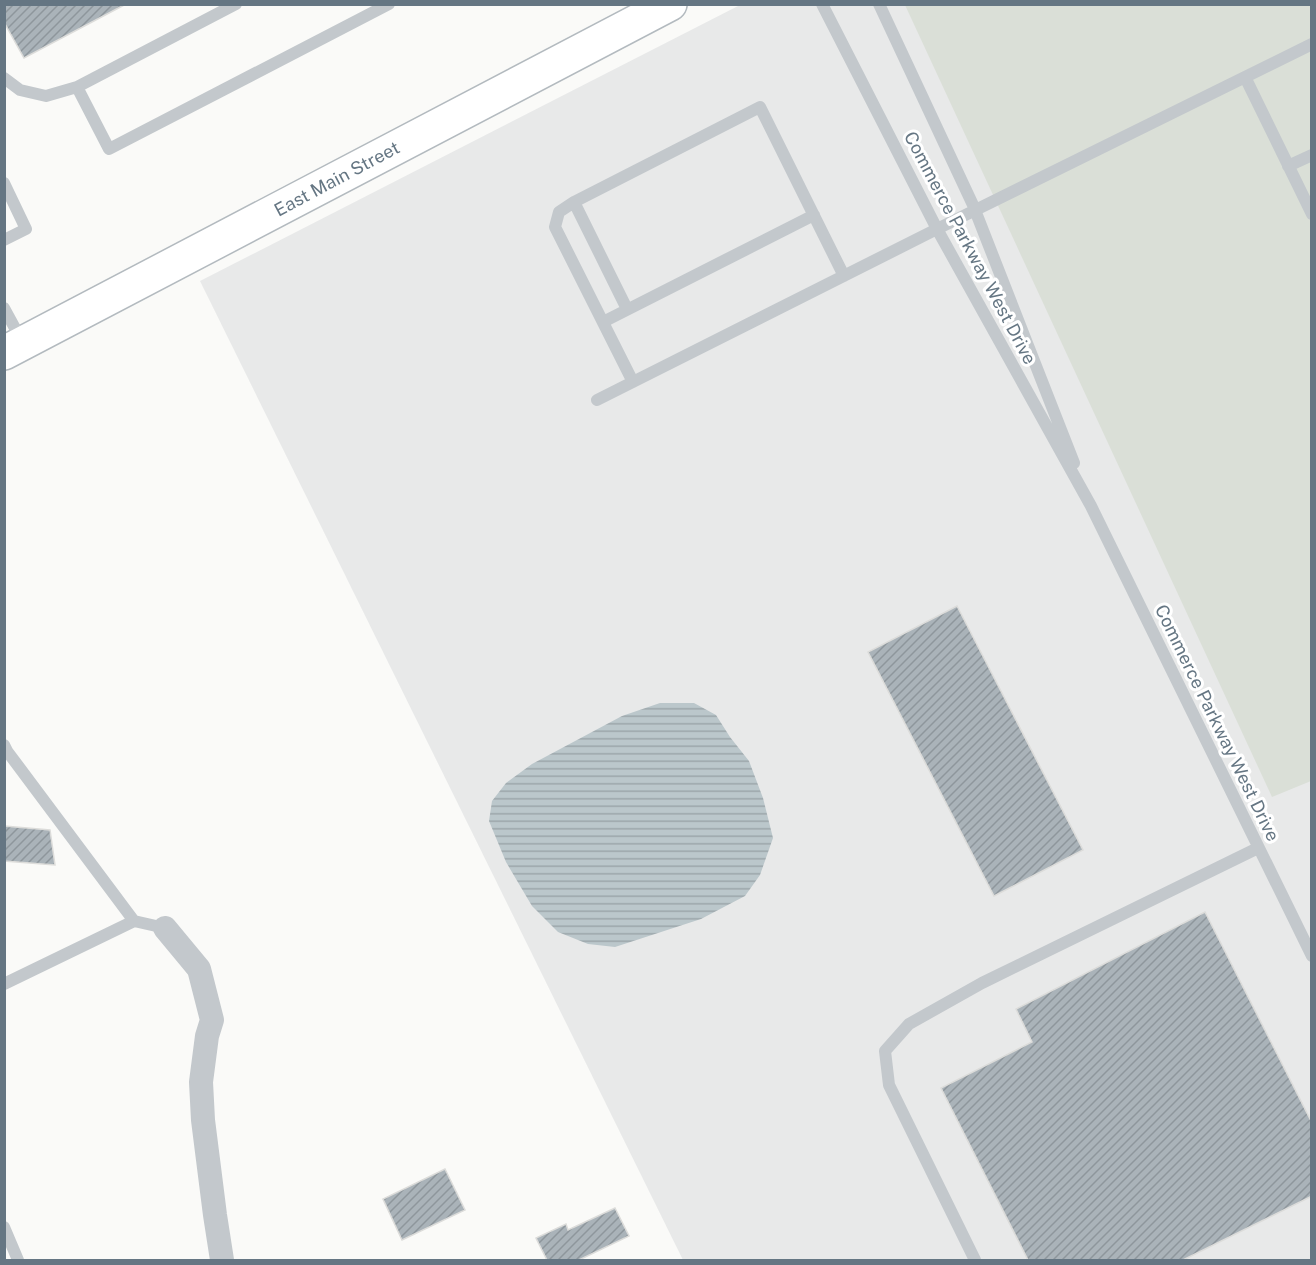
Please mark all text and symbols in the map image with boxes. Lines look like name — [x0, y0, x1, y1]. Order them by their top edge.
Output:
street label: Commerce Parkway West Drive — [900, 128, 1041, 368]
street label: East Main Street — [270, 137, 403, 220]
street label: Commerce Parkway West Drive — [1151, 601, 1284, 844]

